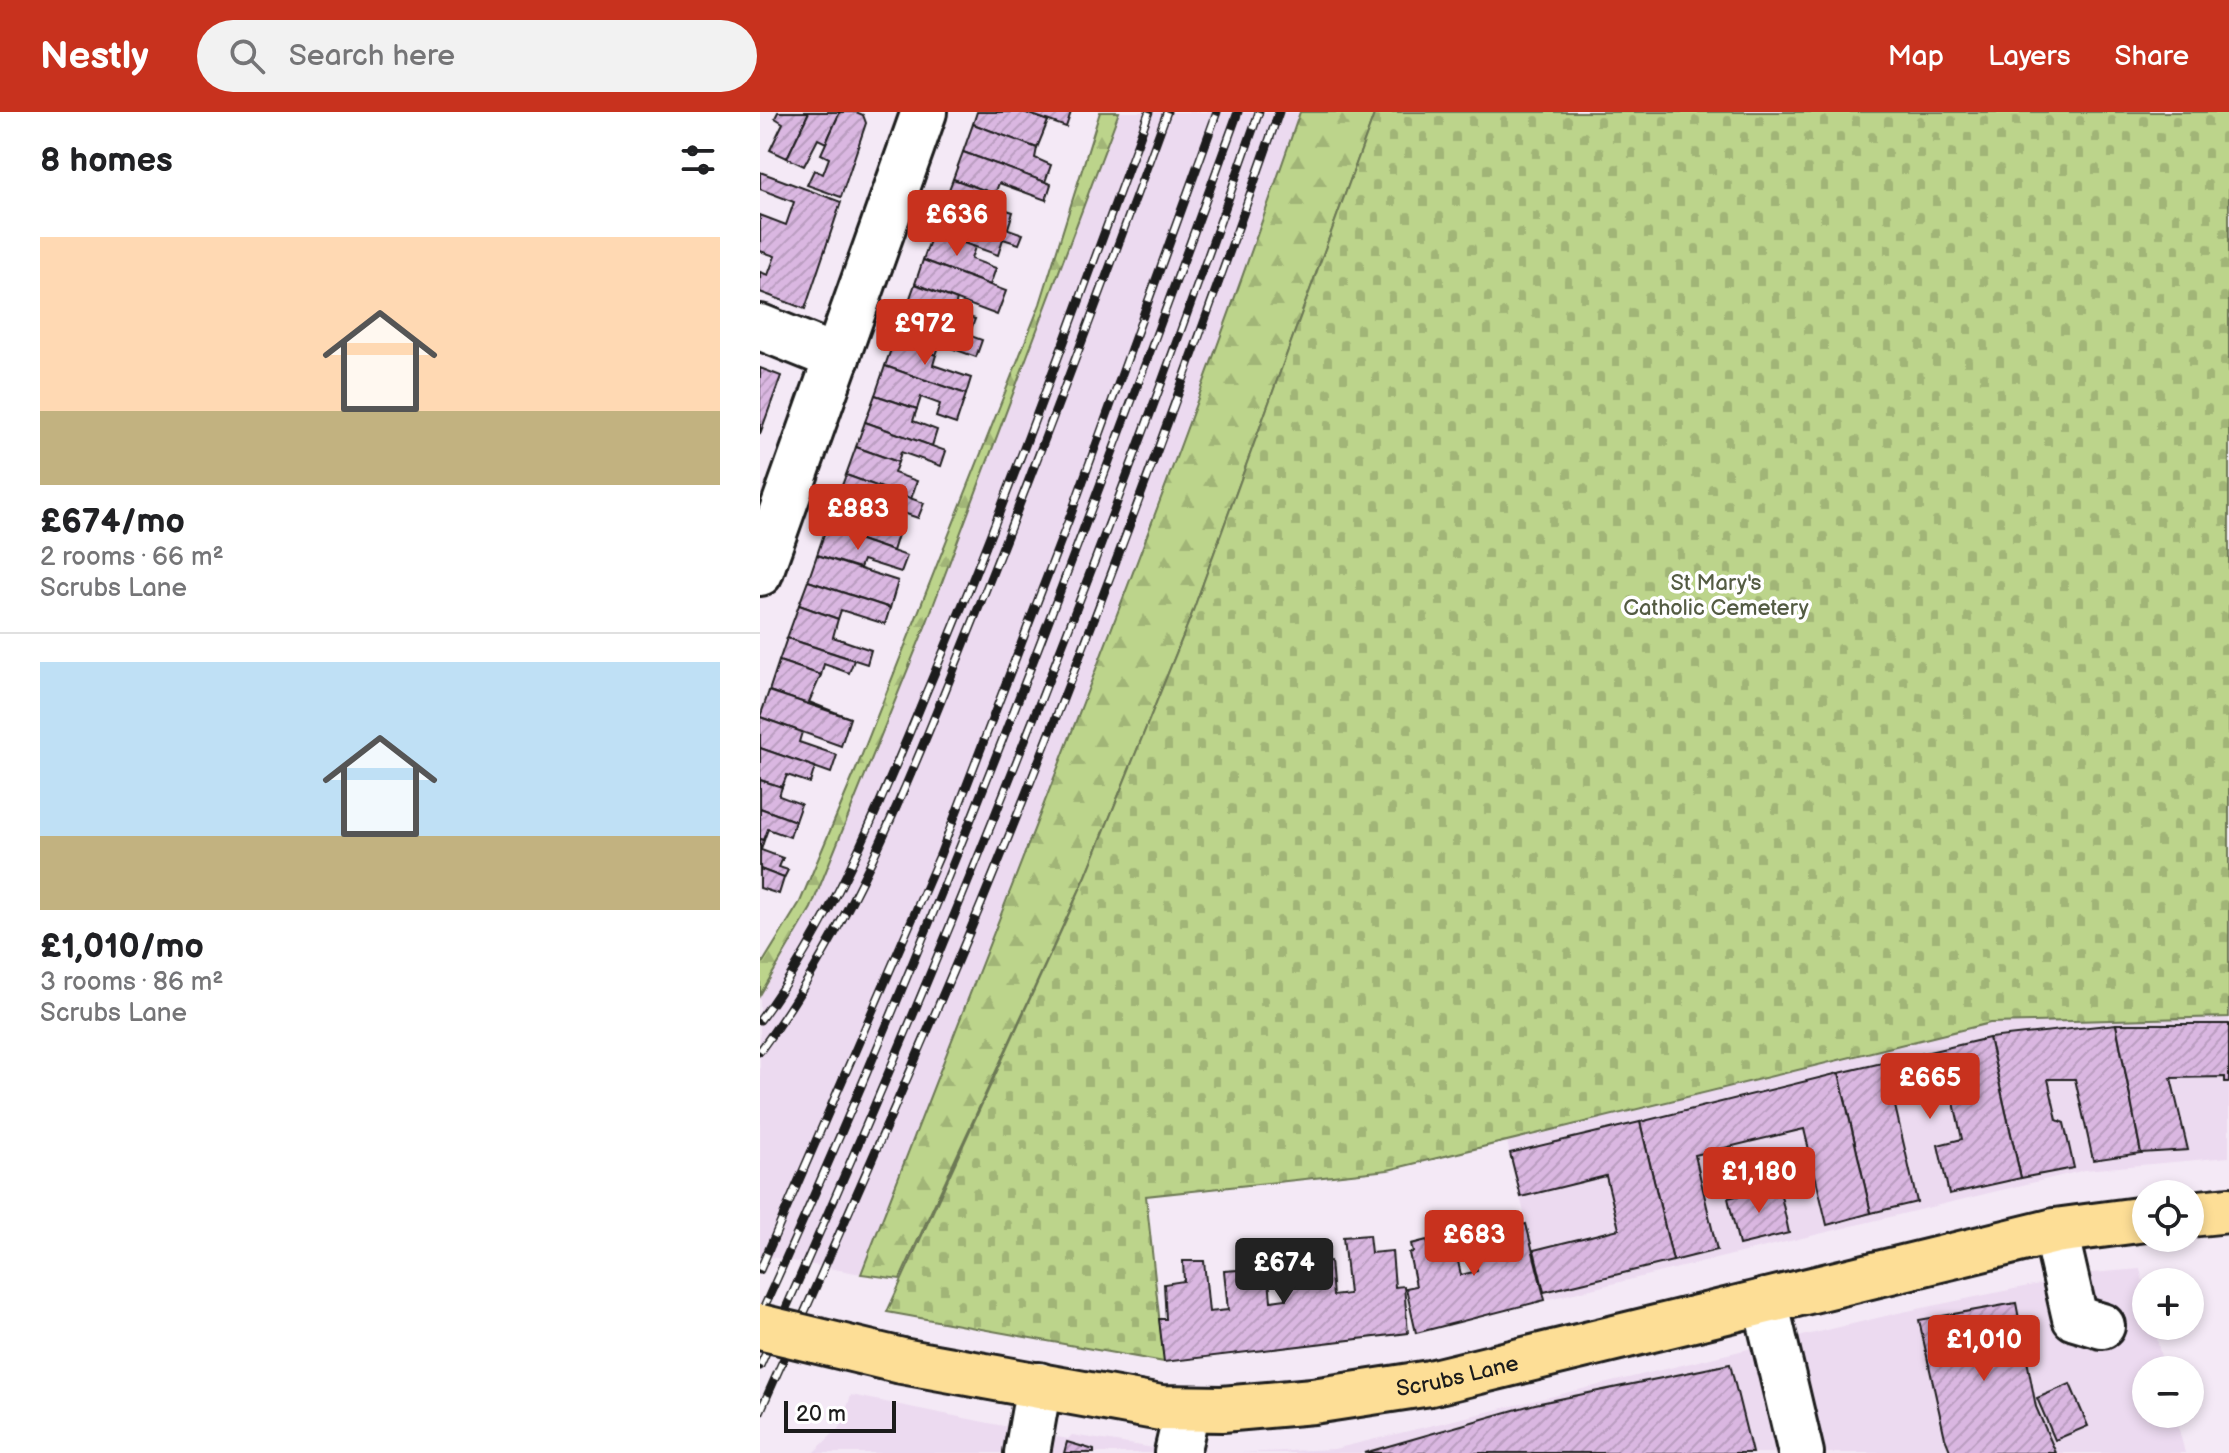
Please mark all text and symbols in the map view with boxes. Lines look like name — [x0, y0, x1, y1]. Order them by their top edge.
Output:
search box — [197, 20, 757, 92]
text: Nestly — [40, 34, 149, 79]
icon: search — [225, 34, 269, 78]
text: Search here — [289, 38, 455, 74]
text: Map — [1888, 40, 1944, 73]
text: Layers — [1988, 40, 2071, 73]
text: Share — [2115, 40, 2189, 73]
icon: filters — [676, 138, 720, 182]
text: 8 homes — [40, 140, 173, 181]
pin: £636 — [910, 190, 1004, 258]
text: £636 — [926, 200, 988, 231]
icon: home — [308, 289, 452, 433]
pin: £972 — [878, 299, 972, 367]
text: £972 — [894, 309, 956, 340]
pin: £883 — [811, 484, 905, 552]
text: £883 — [827, 494, 889, 525]
text: £674/mo — [40, 501, 185, 542]
text: 2 rooms · 66 m² — [40, 542, 224, 573]
park label: St Mary's Catholic Cemetery — [1623, 570, 1809, 622]
text: Scrubs Lane — [40, 573, 187, 604]
icon: home — [308, 714, 452, 858]
text: £1,010/mo — [40, 926, 204, 967]
text: 3 rooms · 86 m² — [40, 967, 224, 998]
text: Scrubs Lane — [40, 998, 187, 1029]
pin: £665 — [1883, 1053, 1977, 1121]
text: £665 — [1899, 1063, 1961, 1094]
pin: £1,180 — [1694, 1147, 1824, 1215]
text: £1,180 — [1721, 1157, 1797, 1188]
map controls — [2132, 1180, 2204, 1428]
button: locate — [2132, 1180, 2204, 1252]
pin: £683 — [1427, 1210, 1521, 1278]
text: £683 — [1443, 1220, 1505, 1251]
pin: £674 — [1237, 1238, 1331, 1306]
text: £674 — [1253, 1248, 1315, 1279]
button: + — [2132, 1268, 2204, 1340]
pin: £1,010 — [1919, 1315, 2049, 1383]
text: £1,010 — [1946, 1325, 2022, 1356]
street label: Scrubs Lane — [1394, 1350, 1521, 1403]
button: − — [2132, 1356, 2204, 1428]
scale bar — [784, 1397, 896, 1433]
text: 20 m — [796, 1401, 846, 1428]

